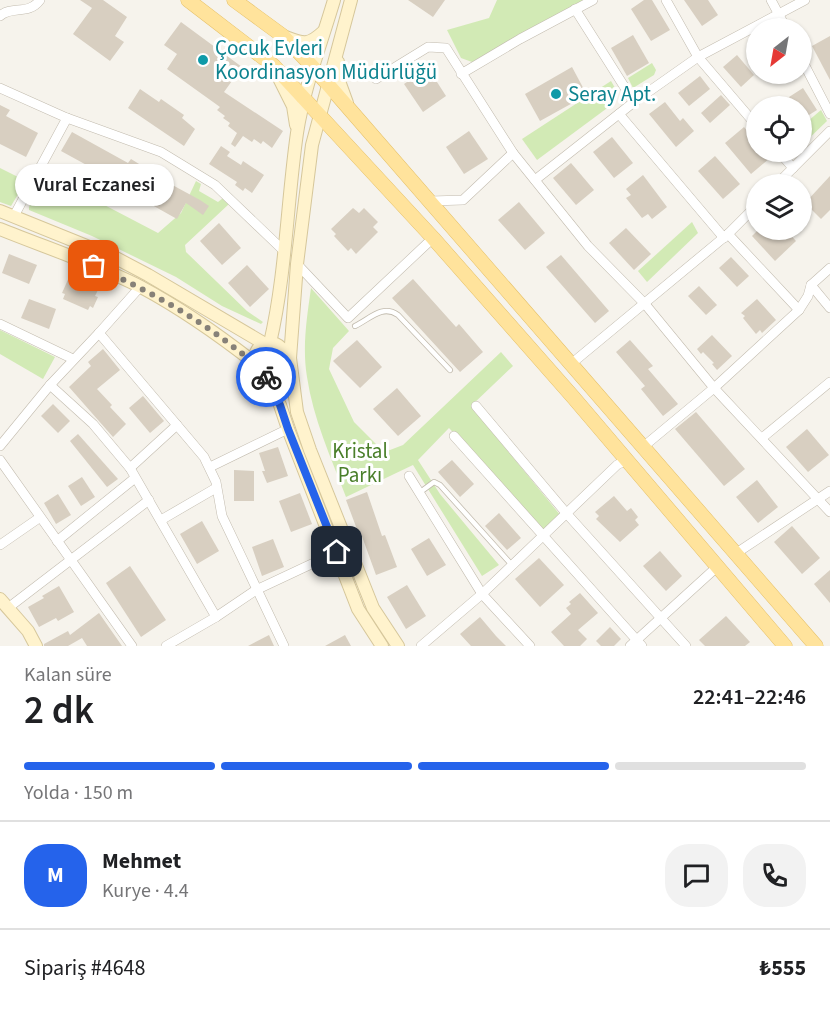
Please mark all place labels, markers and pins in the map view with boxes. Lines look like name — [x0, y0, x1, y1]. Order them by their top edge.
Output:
place label: Çocuk Evleri Koordinasyon Müdürlüğü — [215, 33, 437, 87]
marker: Çocuk Evleri Koordinasyon Müdürlüğü — [196, 53, 210, 67]
place label: Seray Apt. — [568, 79, 656, 109]
marker: Seray Apt. — [549, 87, 563, 101]
callout: Vural Eczanesi — [14, 164, 174, 206]
pin — [68, 240, 119, 291]
pin — [311, 526, 362, 577]

